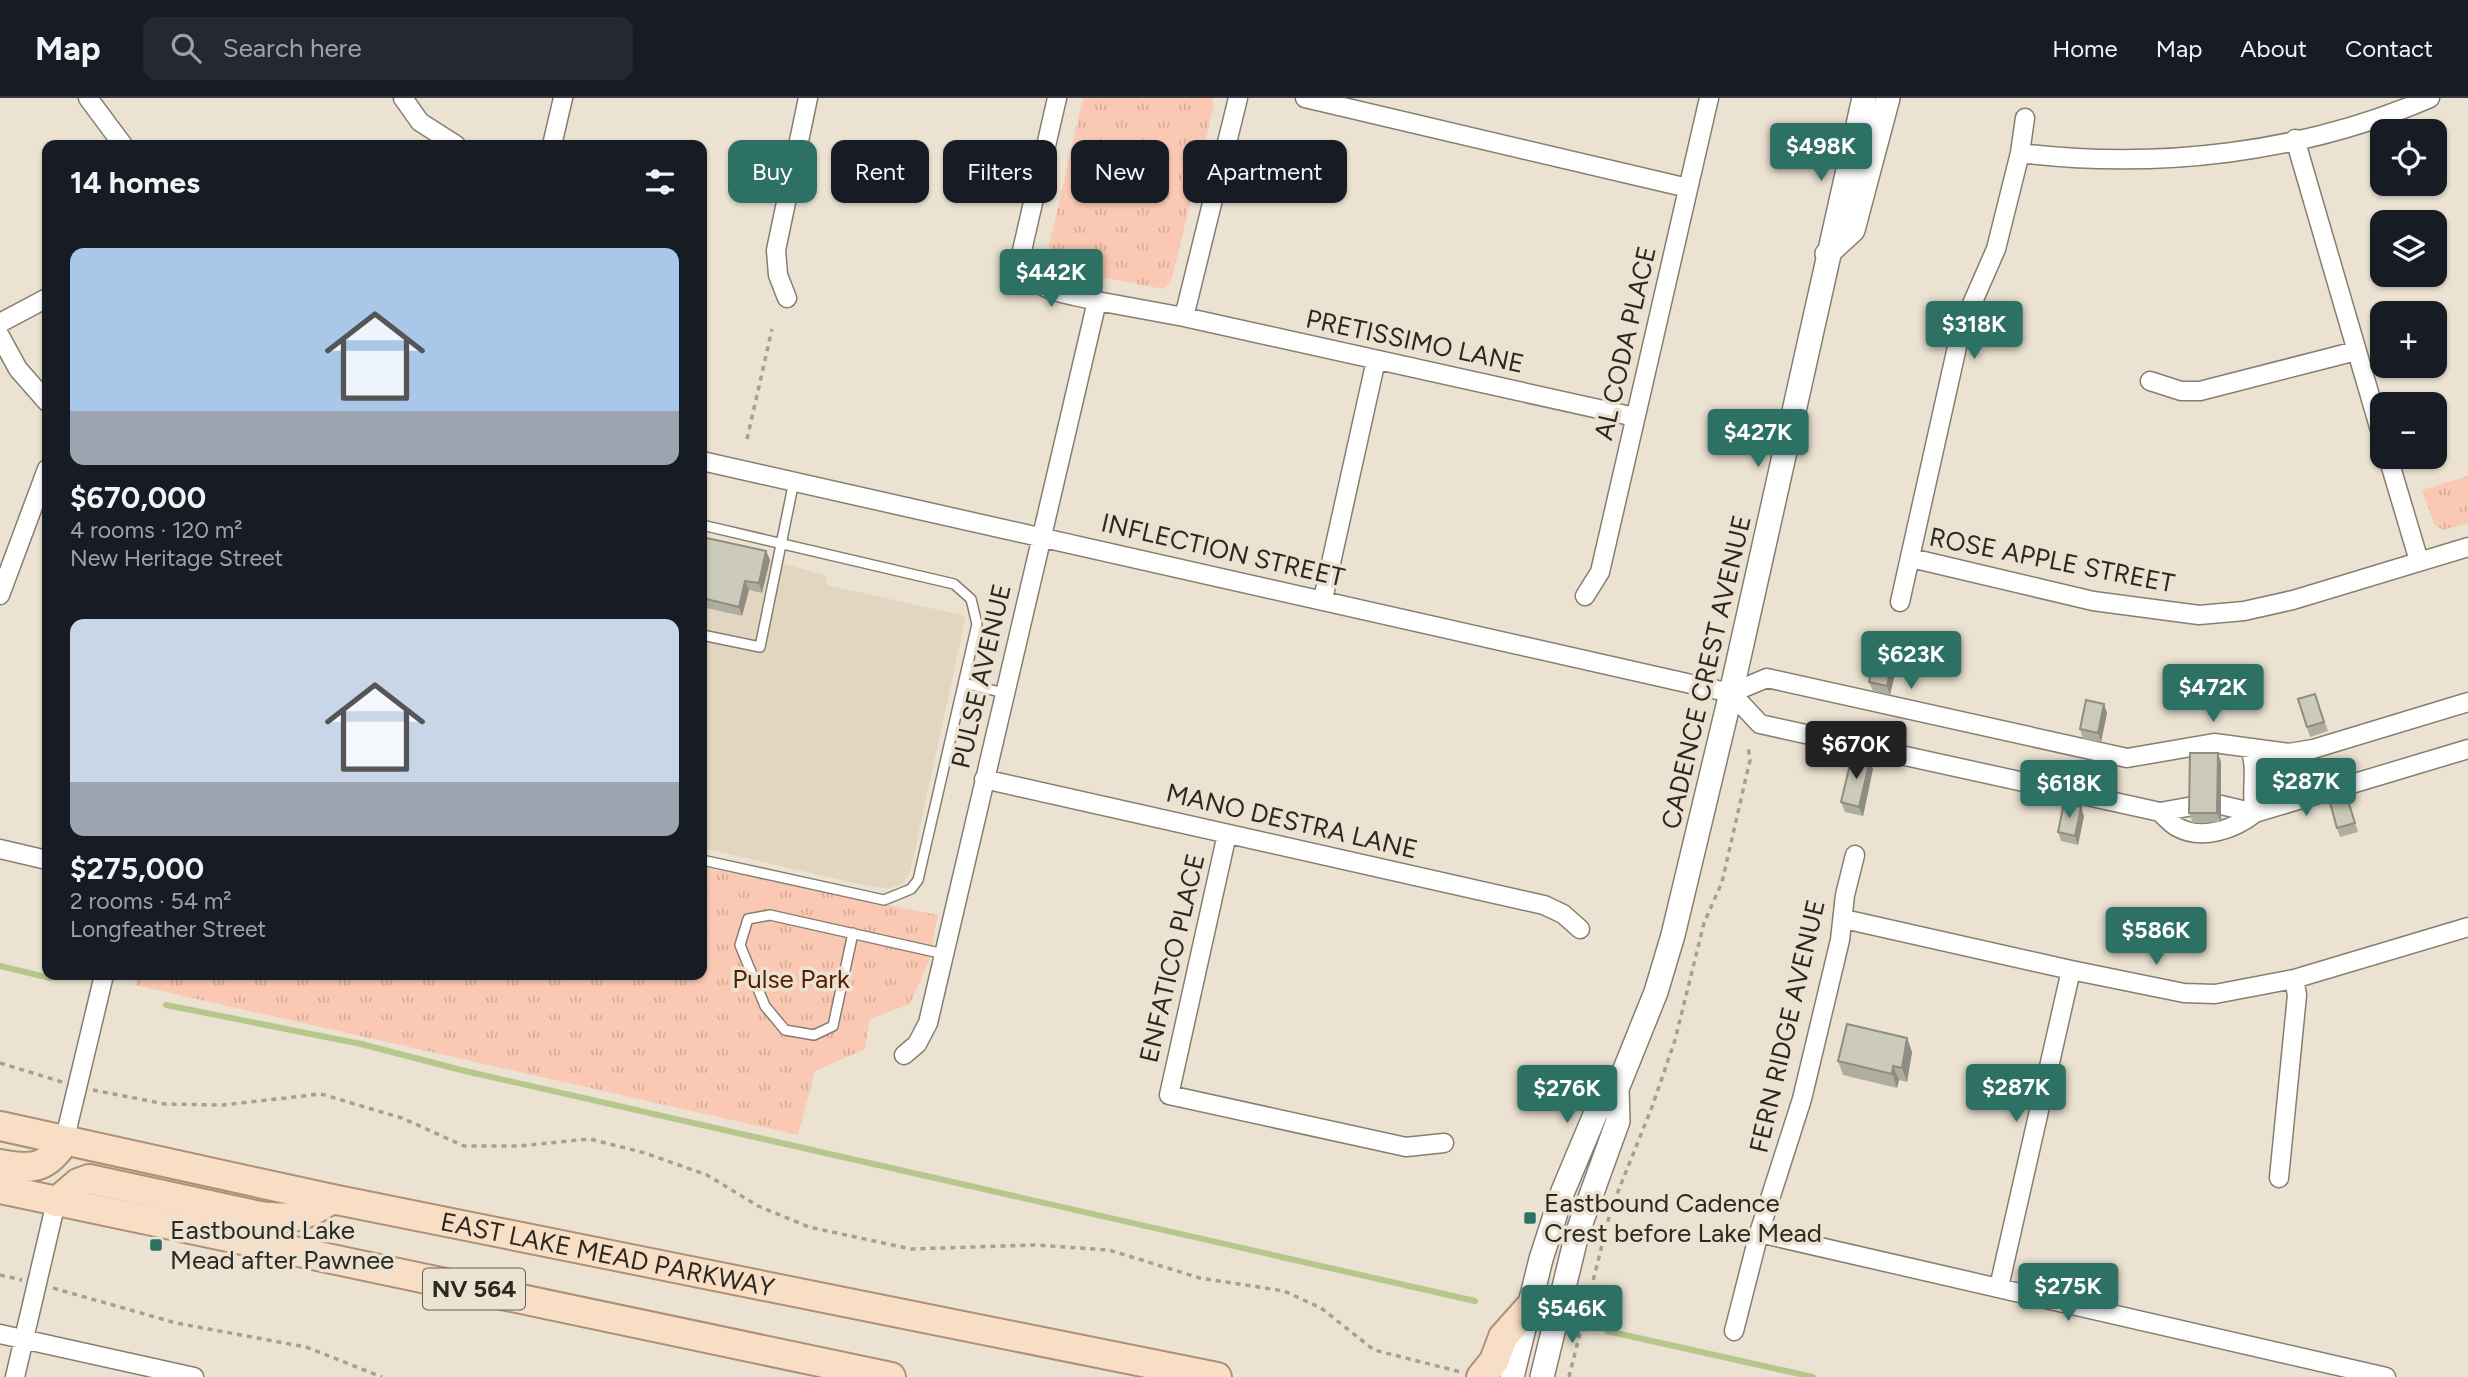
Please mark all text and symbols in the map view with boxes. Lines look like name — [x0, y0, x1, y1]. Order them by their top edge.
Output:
search box — [143, 17, 633, 80]
text: Map — [35, 29, 101, 68]
icon: search — [167, 29, 205, 67]
text: Search here — [223, 32, 362, 64]
text: Home — [2052, 34, 2118, 63]
text: Map — [2156, 34, 2202, 63]
text: About — [2240, 34, 2307, 63]
text: Contact — [2345, 34, 2433, 63]
map controls — [2370, 119, 2447, 469]
button: locate — [2370, 119, 2447, 196]
pin: $498K — [1772, 123, 1870, 183]
text: $498K — [1786, 132, 1856, 160]
chip: Buy — [728, 140, 817, 203]
chip: Rent — [831, 140, 929, 203]
chip: Filters — [943, 140, 1057, 203]
chip: New — [1071, 140, 1169, 203]
chip: Apartment — [1183, 140, 1347, 203]
icon: filters — [641, 163, 679, 201]
text: 14 homes — [70, 164, 200, 201]
button: layers — [2370, 210, 2447, 287]
street label: AL CODA PLACE — [1587, 243, 1663, 443]
pin: $442K — [1002, 250, 1100, 309]
text: $442K — [1016, 258, 1086, 286]
icon: home — [312, 293, 438, 419]
button: + — [2370, 301, 2447, 378]
street label: PRETISSIMO LANE — [1303, 302, 1527, 380]
pin: $318K — [1925, 302, 2023, 361]
text: $318K — [1942, 310, 2006, 338]
button: − — [2370, 392, 2447, 469]
pin: $427K — [1709, 410, 1807, 469]
text: $427K — [1724, 418, 1792, 446]
text: $670,000 — [70, 479, 206, 516]
street label: INFLECTION STREET — [1098, 506, 1348, 594]
street label: CADENCE CREST AVENUE — [1654, 512, 1758, 832]
text: 4 rooms · 120 m² — [70, 516, 243, 544]
street label: ROSE APPLE STREET — [1927, 521, 2178, 600]
text: New Heritage Street — [70, 544, 283, 572]
street label: PULSE AVENUE — [944, 581, 1018, 771]
pin: $623K — [1862, 632, 1960, 691]
text: $623K — [1877, 640, 1945, 668]
icon: home — [312, 664, 438, 790]
pin: $472K — [2164, 664, 2262, 724]
text: $472K — [2179, 673, 2247, 701]
pin: $670K — [1807, 722, 1905, 781]
text: $670K — [1821, 730, 1891, 758]
pin: $287K — [2257, 758, 2355, 818]
pin: $618K — [2020, 760, 2118, 820]
text: $287K — [2272, 767, 2340, 795]
text: $618K — [2036, 769, 2102, 797]
street label: MANO DESTRA LANE — [1163, 777, 1421, 865]
text: $275,000 — [70, 850, 204, 887]
street label: ENFATICO PLACE — [1132, 850, 1212, 1066]
text: 2 rooms · 54 m² — [70, 887, 232, 915]
street label: FERN RIDGE AVENUE — [1742, 896, 1832, 1156]
pin: $586K — [2107, 908, 2205, 967]
text: Longfeather Street — [70, 915, 266, 943]
text: $586K — [2122, 916, 2190, 944]
park label: Pulse Park — [732, 963, 850, 995]
pin: $287K — [1967, 1065, 2065, 1124]
pin: $276K — [1518, 1066, 1616, 1125]
text: $287K — [1982, 1073, 2050, 1101]
text: $276K — [1533, 1074, 1601, 1102]
place label: Eastbound Cadence Crest before Lake Mead — [1544, 1187, 1822, 1249]
street label: EAST LAKE MEAD PARKWAY — [438, 1205, 778, 1304]
marker: Eastbound Cadence Crest before Lake Mead — [1522, 1210, 1538, 1226]
place label: Eastbound Lake Mead after Pawnee — [170, 1214, 394, 1276]
marker: Eastbound Lake Mead after Pawnee — [148, 1237, 164, 1253]
pin: $275K — [2019, 1264, 2117, 1323]
road number: NV 564 — [423, 1268, 525, 1310]
text: $275K — [2034, 1272, 2102, 1300]
pin: $546K — [1523, 1286, 1621, 1345]
text: $546K — [1537, 1294, 1607, 1322]

